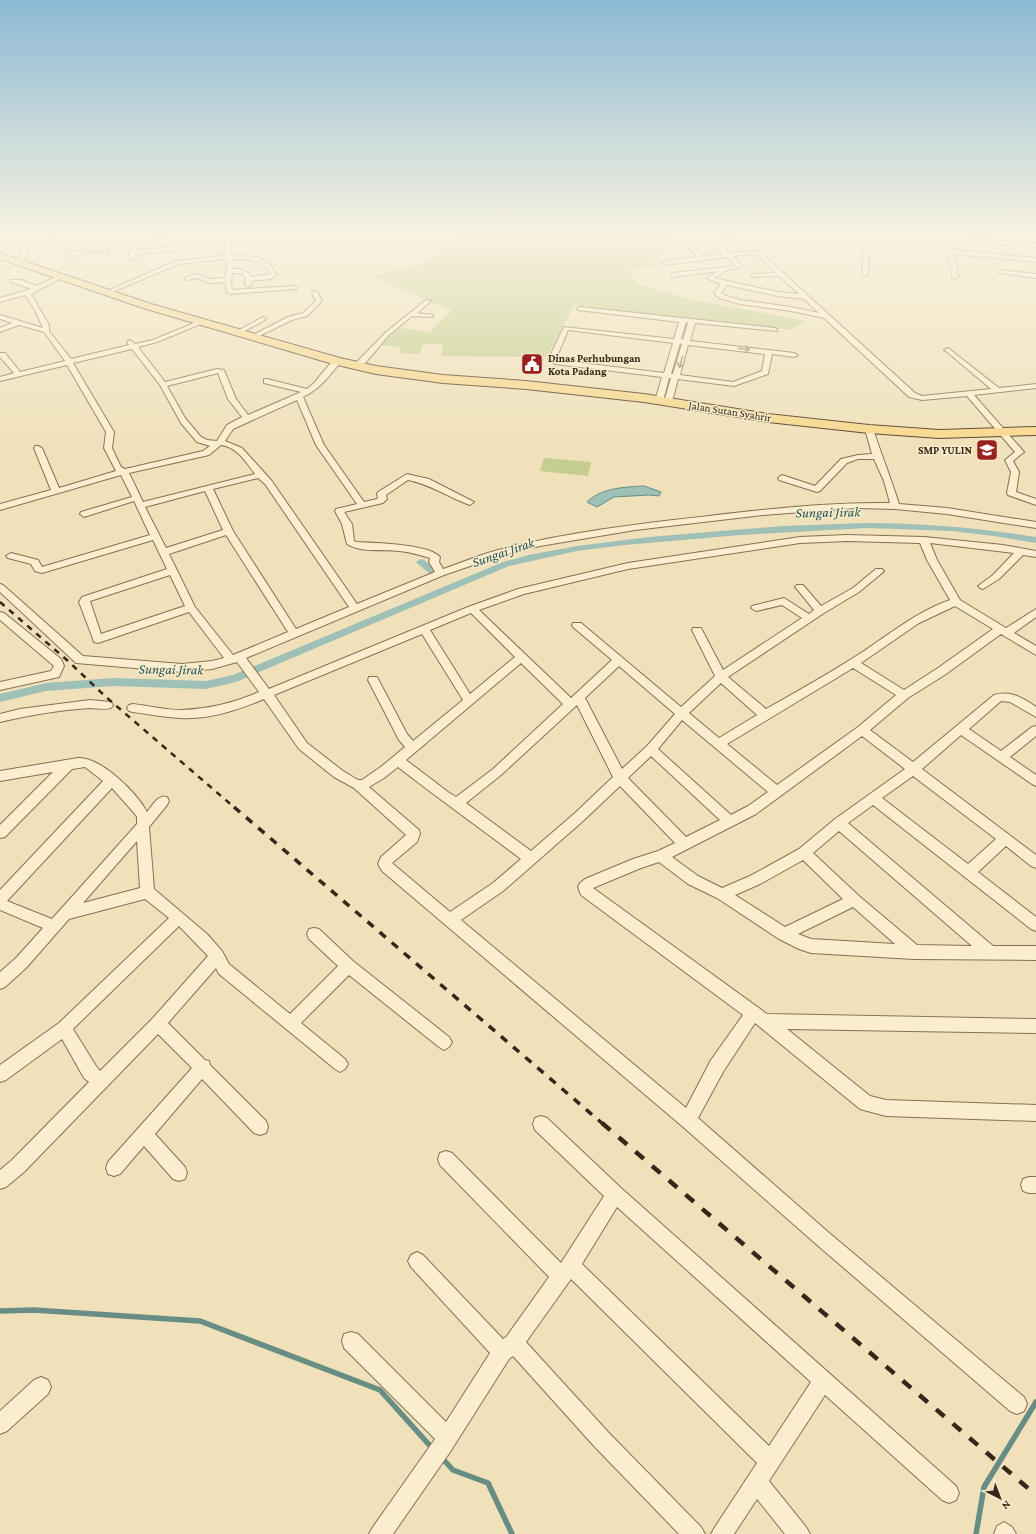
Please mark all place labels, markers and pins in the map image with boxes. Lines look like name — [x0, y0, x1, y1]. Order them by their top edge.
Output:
public building icon: Dinas Perhubungan Kota Padang — [519, 351, 545, 377]
place label: Dinas Perhubungan Kota Padang — [548, 352, 641, 377]
school or university icon: SMP YULIN — [974, 437, 1000, 463]
place label: SMP YULIN — [918, 444, 972, 456]

